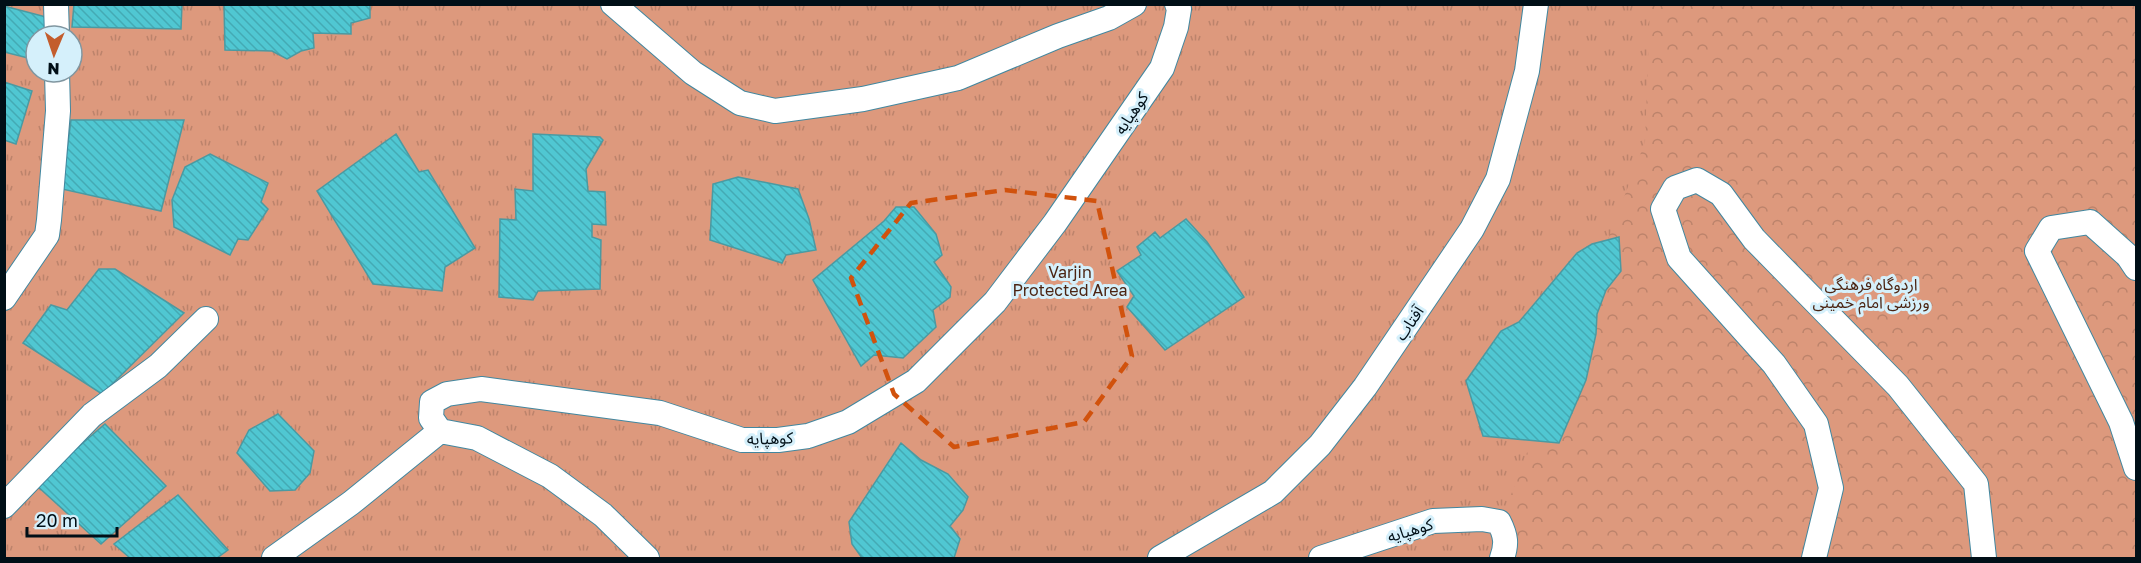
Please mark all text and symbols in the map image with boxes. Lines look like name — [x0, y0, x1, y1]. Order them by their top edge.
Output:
north arrow — [24, 24, 84, 84]
text: N — [47, 59, 60, 79]
street label: کوهپایه — [1110, 88, 1153, 139]
park label: Varjin Protected Area — [1012, 262, 1128, 300]
park label: اردوگاه فرهنگی ورزشی امام خمینی — [1812, 274, 1930, 315]
street label: آفتاب — [1390, 301, 1428, 344]
street label: کوهپایه — [746, 427, 794, 450]
scale bar — [27, 500, 117, 538]
text: 20 m — [36, 509, 78, 531]
street label: کوهپایه — [1385, 514, 1436, 547]

